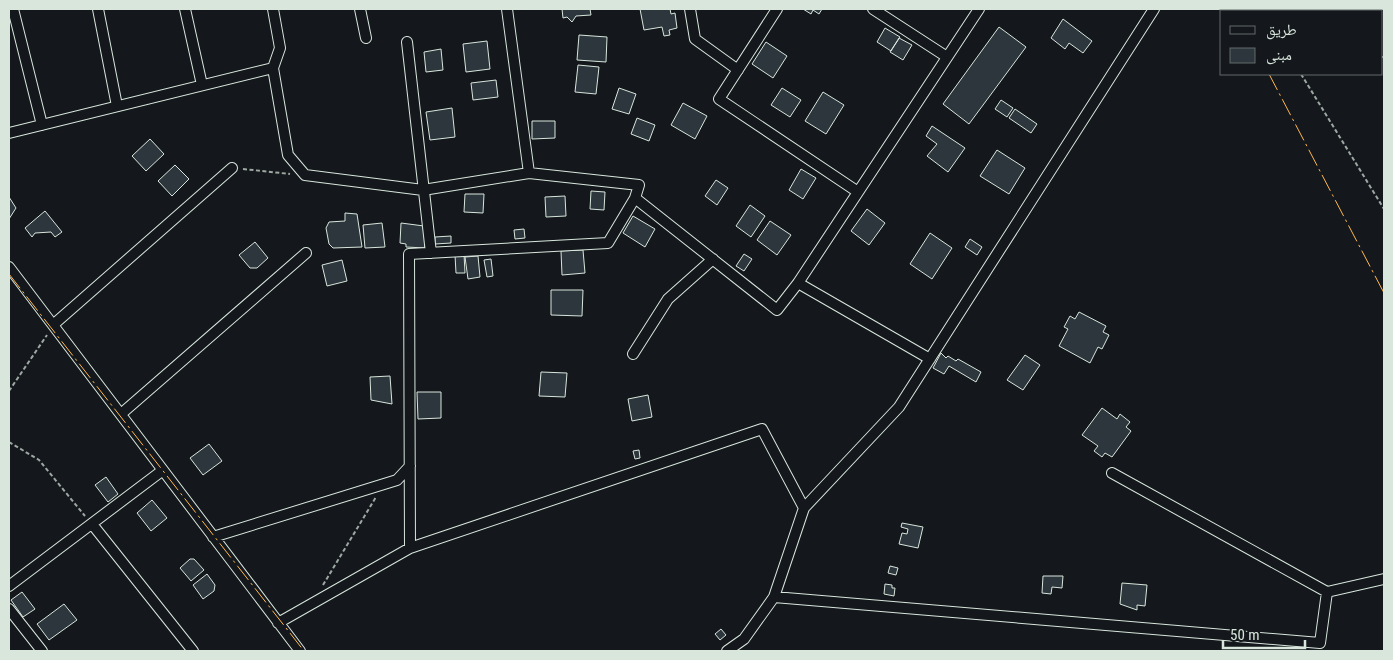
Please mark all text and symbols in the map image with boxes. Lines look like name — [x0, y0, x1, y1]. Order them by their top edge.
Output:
legend — [1220, 10, 1383, 75]
text: طريق — [1266, 21, 1297, 40]
text: مبنى — [1266, 46, 1292, 65]
scale bar — [1223, 618, 1306, 650]
text: 50 m — [1230, 626, 1260, 644]

